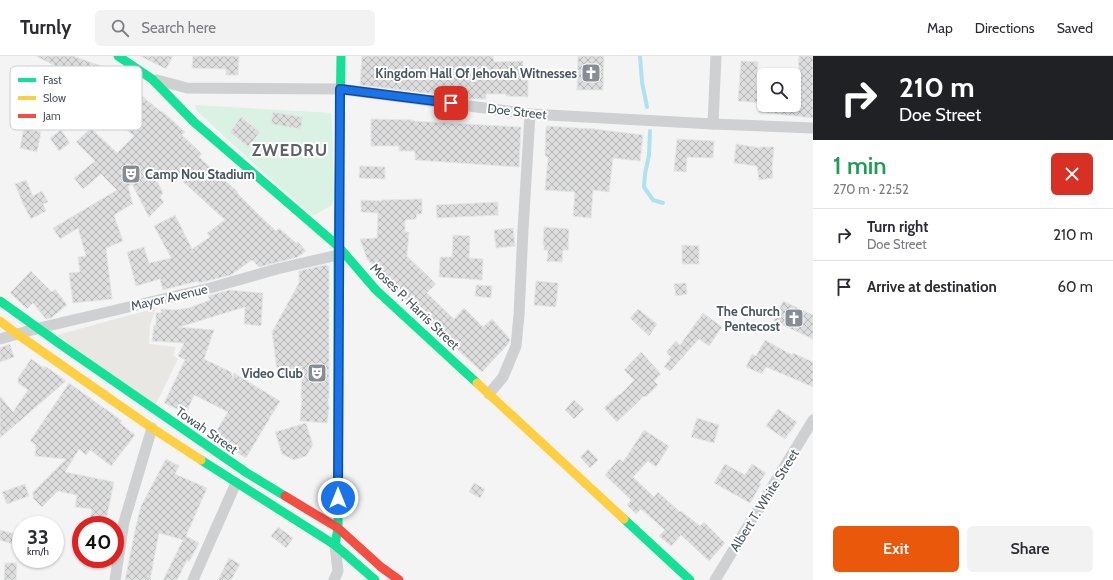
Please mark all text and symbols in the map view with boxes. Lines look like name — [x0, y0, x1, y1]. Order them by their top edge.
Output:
search box — [95, 10, 375, 46]
text: Turnly — [20, 16, 71, 39]
icon: search — [109, 17, 131, 39]
text: Search here — [141, 19, 216, 37]
text: Map — [927, 19, 953, 37]
text: Directions — [975, 19, 1035, 37]
text: Saved — [1057, 19, 1093, 37]
church icon: Kingdom Hall Of Jehovah Witnesses — [580, 62, 602, 84]
place label: Kingdom Hall Of Jehovah Witnesses — [375, 65, 577, 81]
legend — [10, 66, 142, 130]
map controls — [757, 68, 801, 112]
button: search — [757, 68, 801, 112]
text: 210 m — [899, 70, 975, 104]
icon: right — [833, 72, 885, 124]
text: Fast — [43, 73, 62, 87]
pin — [434, 86, 468, 120]
text: Slow — [43, 91, 66, 105]
icon: arrive — [440, 92, 462, 114]
street label: Doe Street — [487, 100, 548, 122]
text: Doe Street — [899, 104, 981, 126]
text: Jam — [42, 109, 61, 123]
district label: ZWEDRU — [252, 140, 328, 160]
text: 1 min — [833, 151, 887, 180]
button: close — [1051, 153, 1093, 195]
theatre icon: Camp Nou Stadium — [120, 163, 142, 185]
place label: Camp Nou Stadium — [145, 166, 255, 182]
text: 270 m · 22:52 — [833, 181, 909, 197]
text: Turn right — [867, 218, 928, 236]
icon: right — [833, 224, 855, 246]
text: 210 m — [1053, 226, 1093, 244]
text: Doe Street — [867, 236, 927, 252]
street label: Moses P. Harris Street — [367, 259, 463, 353]
icon: arrive — [833, 276, 855, 298]
text: Arrive at destination — [867, 278, 997, 296]
text: 60 m — [1057, 278, 1093, 296]
street label: Mayor Avenue — [129, 280, 209, 314]
place label: The Church Pentecost — [717, 303, 781, 334]
church icon: The Church Pentecost — [783, 307, 805, 329]
theatre icon: Video Club — [306, 362, 328, 384]
place label: Video Club — [242, 365, 304, 381]
street label: Towah Street — [173, 403, 242, 458]
street label: Albert T. White Street — [726, 445, 802, 554]
position arrow — [317, 477, 359, 519]
speed limit sign: 40 — [72, 516, 124, 568]
text: 33 — [27, 525, 49, 549]
button: Exit — [833, 526, 959, 572]
button: Share — [967, 526, 1093, 572]
text: km/h — [27, 545, 49, 558]

